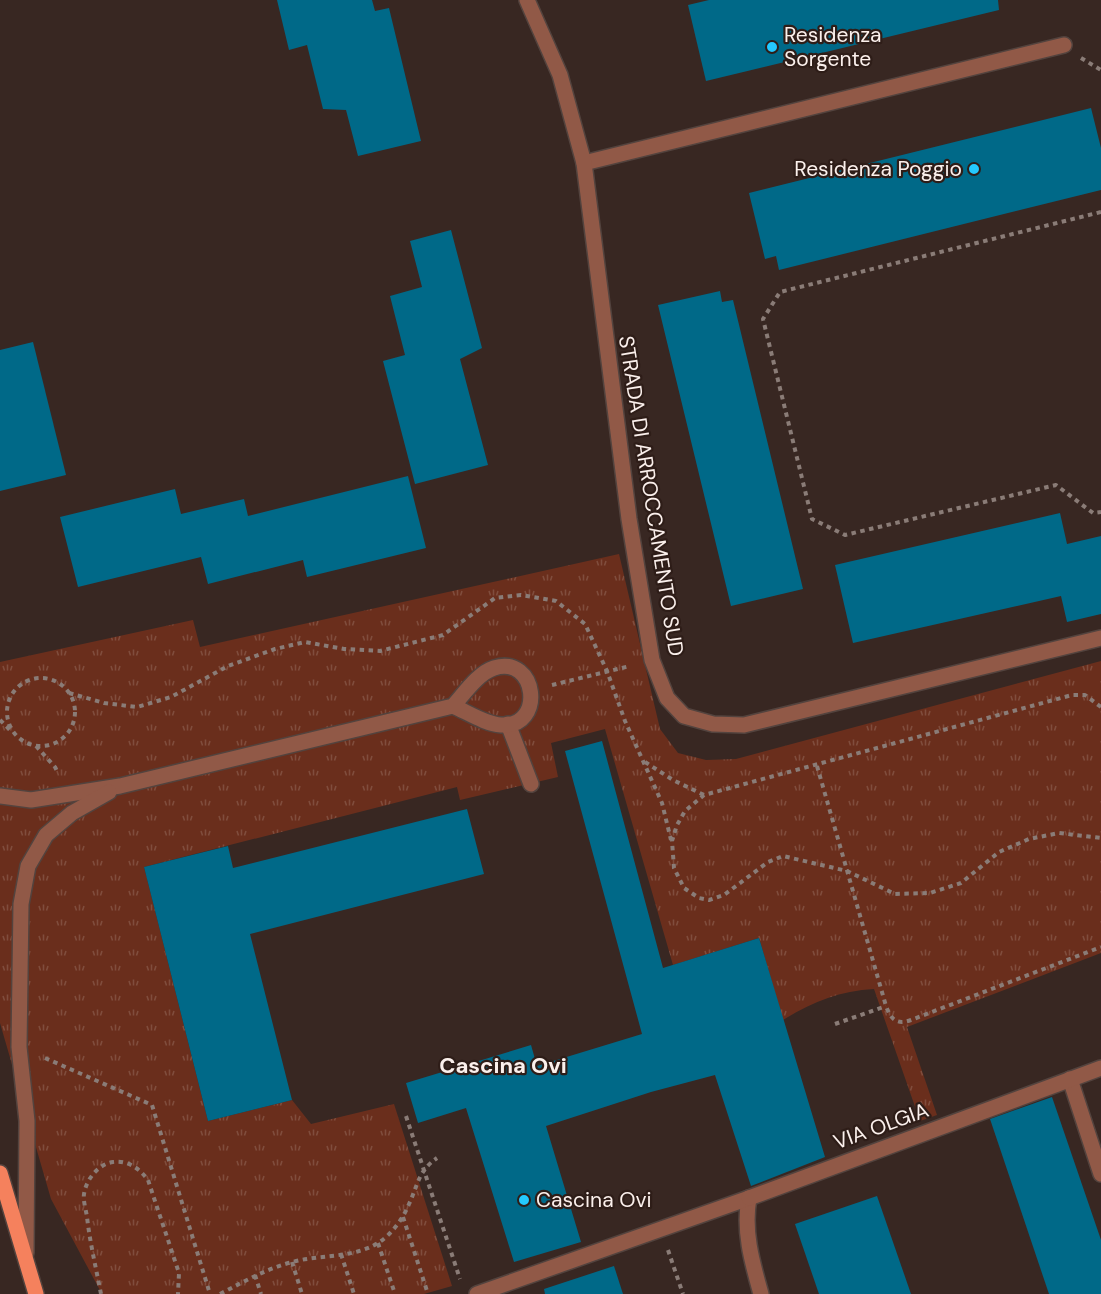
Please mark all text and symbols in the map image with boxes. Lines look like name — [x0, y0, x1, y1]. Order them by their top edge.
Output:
place label: Residenza Sorgente — [784, 21, 882, 73]
marker: Residenza Sorgente — [765, 40, 779, 54]
place label: Residenza Poggio — [794, 155, 962, 183]
marker: Residenza Poggio — [967, 162, 981, 176]
street label: STRADA DI ARROCCAMENTO SUD — [612, 334, 690, 658]
district label: Cascina Ovi — [439, 1051, 567, 1080]
street label: VIA OLGIA — [830, 1096, 932, 1156]
place label: Cascina Ovi — [536, 1186, 652, 1214]
marker: Cascina Ovi — [517, 1193, 531, 1207]

